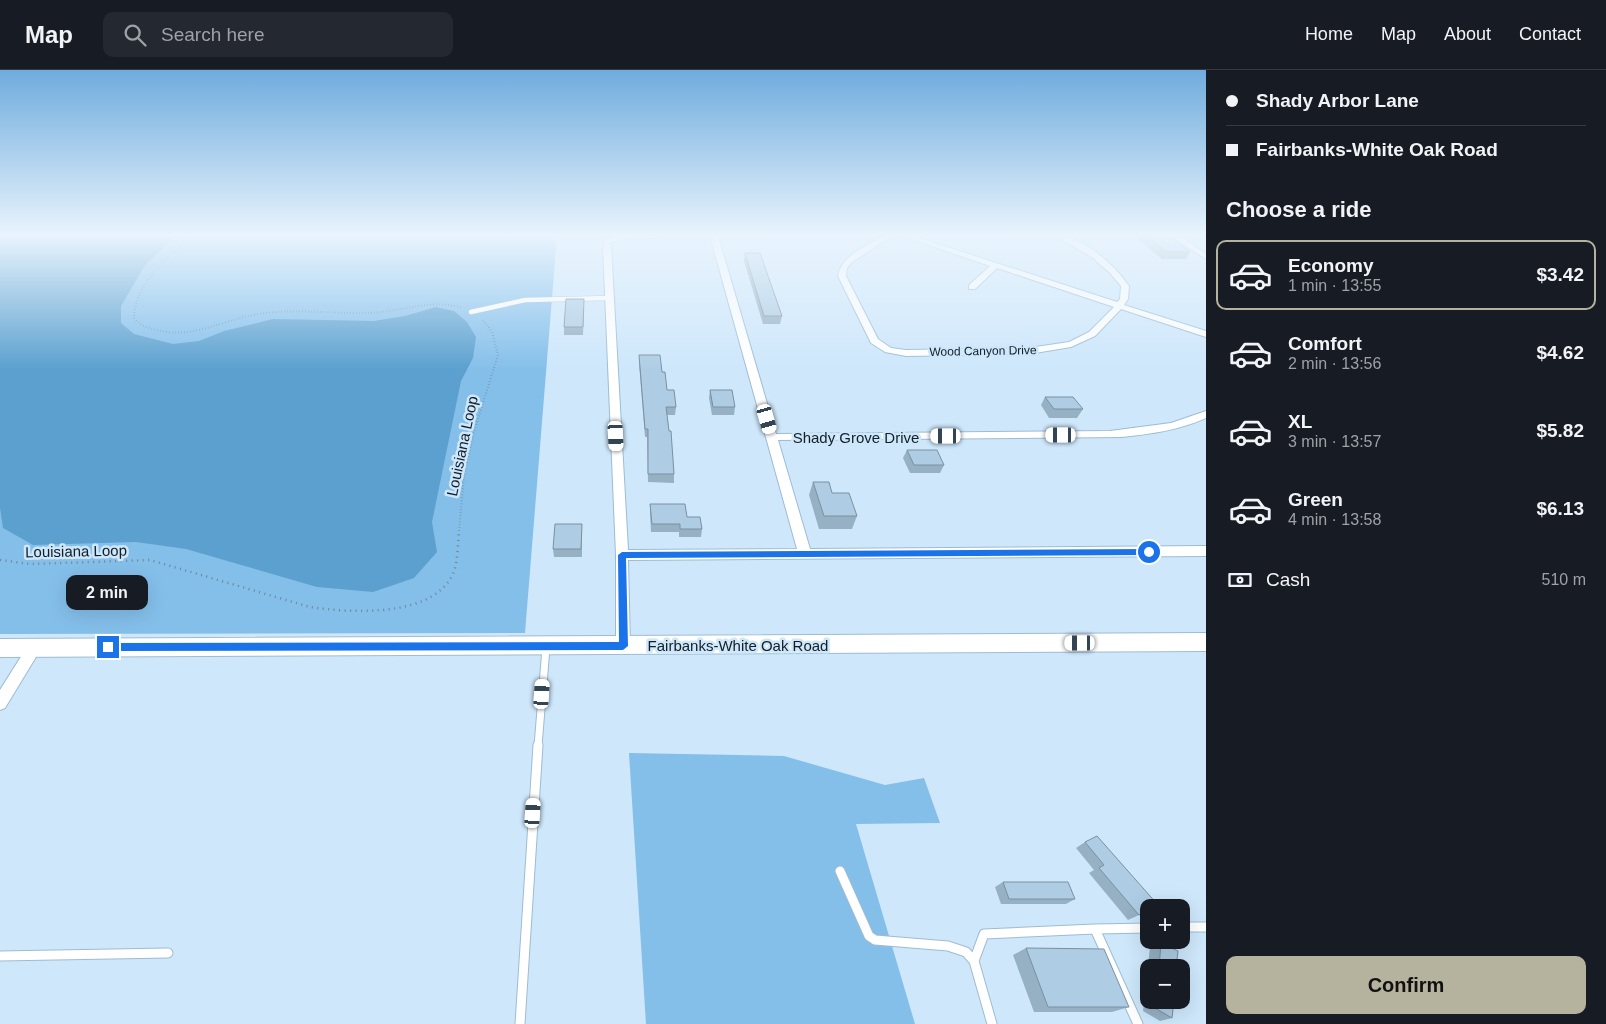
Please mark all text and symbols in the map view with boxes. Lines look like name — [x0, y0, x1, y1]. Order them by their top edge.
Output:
search box — [103, 12, 453, 57]
text: Map — [25, 21, 73, 48]
icon: search — [121, 21, 149, 49]
text: Search here — [161, 24, 265, 45]
text: Home — [1305, 24, 1353, 44]
text: Map — [1381, 24, 1416, 44]
text: About — [1444, 24, 1491, 44]
text: Contact — [1519, 24, 1581, 44]
text: Shady Arbor Lane — [1256, 90, 1419, 111]
text: Fairbanks-White Oak Road — [1256, 139, 1498, 160]
text: Choose a ride — [1226, 197, 1371, 222]
icon: car — [1228, 253, 1273, 298]
text: Economy — [1288, 255, 1374, 276]
text: $3.42 — [1536, 264, 1584, 285]
text: 1 min · 13:55 — [1288, 277, 1381, 294]
icon: car — [1228, 331, 1273, 376]
text: Comfort — [1288, 333, 1362, 354]
text: $4.62 — [1536, 342, 1584, 363]
street label: Wood Canyon Drive — [929, 343, 1037, 359]
text: 2 min · 13:56 — [1288, 355, 1381, 372]
street label: Louisiana Loop — [443, 394, 481, 498]
car — [755, 403, 778, 435]
icon: car — [1228, 409, 1273, 454]
text: XL — [1288, 411, 1312, 432]
text: $5.82 — [1536, 420, 1584, 441]
car — [607, 421, 624, 451]
car — [1046, 428, 1076, 443]
street label: Shady Grove Drive — [793, 429, 919, 446]
car — [931, 429, 961, 444]
text: 3 min · 13:57 — [1288, 433, 1381, 450]
icon: car — [1228, 487, 1273, 532]
text: Green — [1288, 489, 1343, 510]
text: $6.13 — [1536, 498, 1584, 519]
text: 4 min · 13:58 — [1288, 511, 1381, 528]
route start — [1138, 541, 1160, 563]
street label: Louisiana Loop — [25, 542, 127, 560]
icon: cash — [1226, 566, 1254, 594]
text: Cash — [1266, 569, 1310, 590]
text: 510 m — [1542, 571, 1586, 588]
callout: 2 min — [67, 574, 149, 610]
text: 2 min — [86, 584, 128, 601]
route end — [97, 636, 119, 658]
car — [1065, 636, 1095, 651]
street label: Fairbanks-White Oak Road — [648, 637, 828, 654]
car — [533, 679, 550, 709]
car — [524, 798, 541, 828]
map controls — [1140, 899, 1190, 1009]
button: + — [1140, 899, 1190, 949]
button: Confirm — [1226, 956, 1586, 1014]
button: − — [1140, 959, 1190, 1009]

